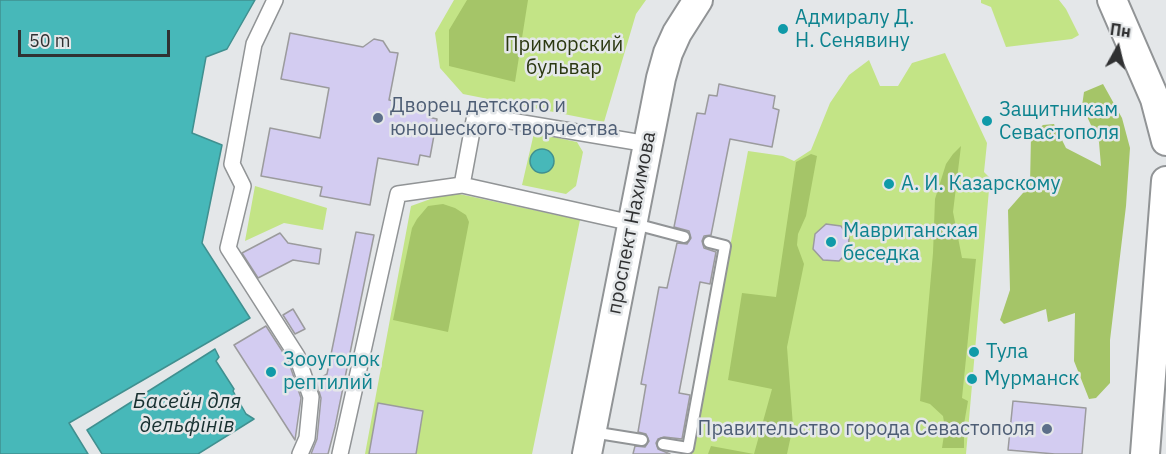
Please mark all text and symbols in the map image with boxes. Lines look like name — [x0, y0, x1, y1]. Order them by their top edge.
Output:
place label: Адмиралу Д. Н. Сенявину — [795, 6, 914, 53]
scale bar — [21, 18, 172, 56]
north arrow — [1088, 18, 1148, 78]
text: Пн — [1109, 19, 1132, 42]
marker: Адмиралу Д. Н. Сенявину — [776, 22, 790, 36]
text: 50 m — [29, 29, 71, 52]
park label: Приморский бульвар — [505, 33, 623, 80]
place label: Дворец детского и юношеского творчества — [390, 94, 618, 141]
place label: Защитникам Севастополя — [999, 98, 1119, 145]
marker: Дворец детского и юношеского творчества — [371, 111, 385, 125]
marker: Защитникам Севастополя — [980, 114, 994, 128]
street label: проспект Нахимова — [603, 130, 661, 316]
place label: А. И. Казарскому — [901, 172, 1060, 196]
marker: А. И. Казарскому — [882, 177, 896, 191]
place label: Мавританская беседка — [843, 219, 978, 266]
marker: Мавританская беседка — [824, 235, 838, 249]
place label: Тула — [986, 340, 1028, 364]
marker: Тула — [967, 345, 981, 359]
place label: Зооуголок рептилий — [283, 348, 380, 395]
marker: Зооуголок рептилий — [264, 365, 278, 379]
place label: Мурманск — [984, 367, 1079, 391]
marker: Мурманск — [965, 372, 979, 386]
water label: Басейн для дельфiнiв — [133, 389, 241, 439]
place label: Правительство города Севастополя — [698, 417, 1035, 441]
marker: Правительство города Севастополя — [1040, 422, 1054, 436]

